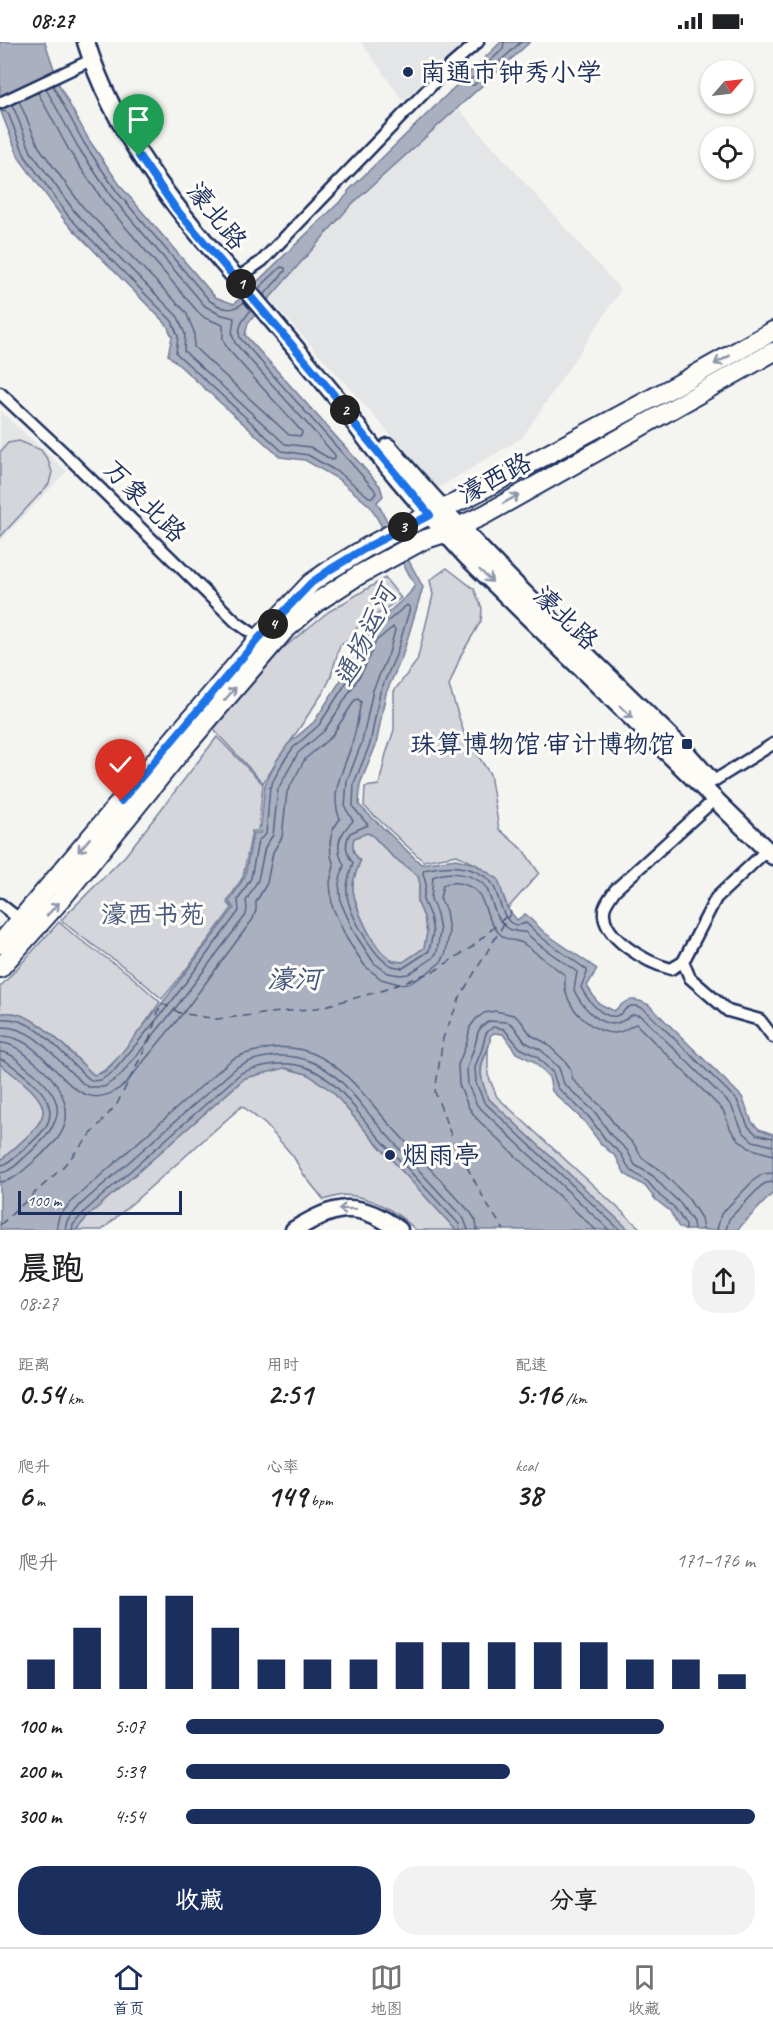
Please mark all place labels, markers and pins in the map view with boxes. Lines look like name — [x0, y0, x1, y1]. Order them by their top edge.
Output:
place label: 南通市钟秀小学 — [420, 56, 602, 89]
marker: 南通市钟秀小学 — [401, 65, 415, 79]
pin — [113, 94, 164, 156]
pin: 1 — [226, 269, 256, 299]
pin: 2 — [330, 395, 360, 425]
pin: 3 — [388, 512, 418, 542]
pin: 4 — [258, 609, 288, 639]
place label: 珠算博物馆·审计博物馆 — [410, 728, 675, 761]
marker: 珠算博物馆·审计博物馆 — [680, 737, 694, 751]
pin — [95, 739, 146, 801]
place label: 烟雨亭 — [402, 1139, 480, 1172]
marker: 烟雨亭 — [383, 1148, 397, 1162]

